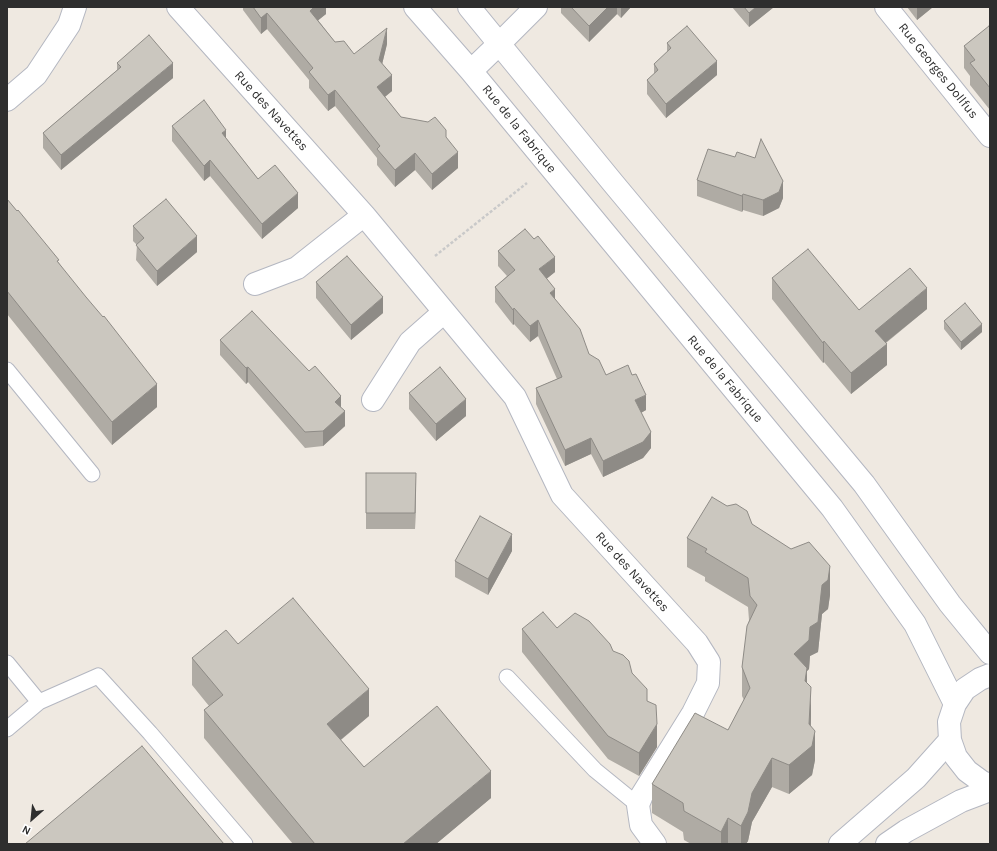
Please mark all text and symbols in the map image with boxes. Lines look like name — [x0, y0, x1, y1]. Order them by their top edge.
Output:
street label: Rue Georges Dollfus — [895, 20, 981, 122]
street label: Rue des Navettes — [231, 68, 311, 154]
street label: Rue de la Fabrique — [479, 82, 559, 176]
street label: Rue de la Fabrique — [684, 332, 766, 426]
street label: Rue des Navettes — [592, 529, 672, 615]
north arrow — [12, 799, 52, 839]
text: N — [20, 823, 33, 838]

